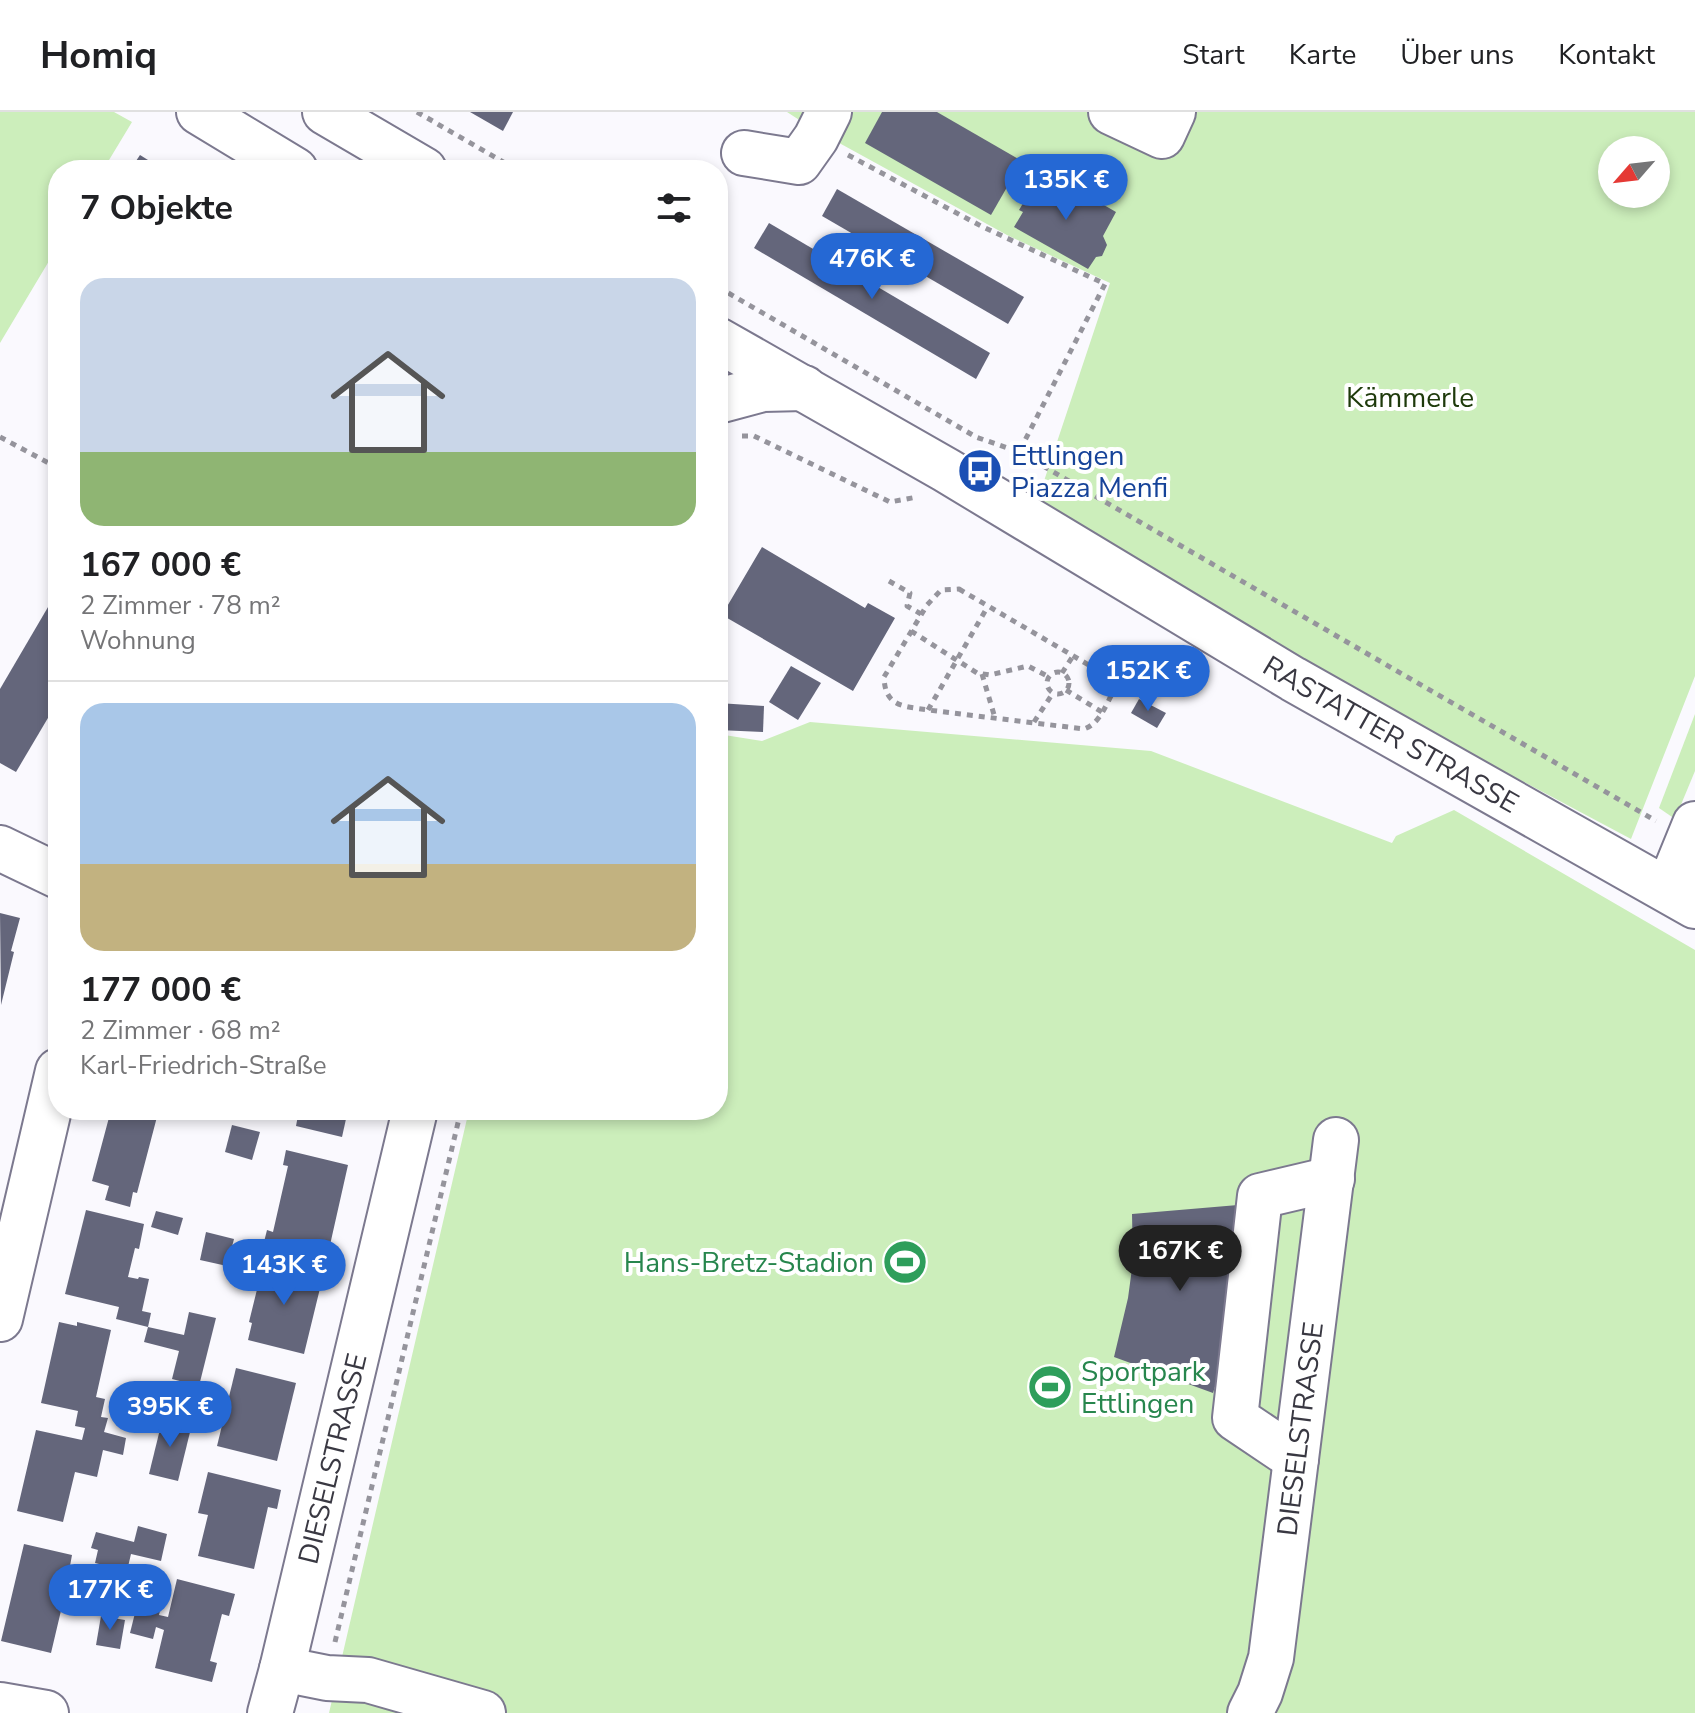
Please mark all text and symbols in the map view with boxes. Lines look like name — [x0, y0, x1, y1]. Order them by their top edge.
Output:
text: Homiq — [40, 30, 157, 81]
text: Start — [1182, 36, 1245, 74]
text: Karte — [1289, 36, 1356, 74]
text: Über uns — [1400, 36, 1514, 74]
text: Kontakt — [1558, 36, 1655, 74]
north arrow — [1598, 136, 1670, 208]
map controls — [1598, 136, 1670, 208]
pin: 135K € — [1001, 154, 1131, 222]
text: 135K € — [1023, 162, 1109, 197]
text: 7 Objekte — [80, 185, 233, 231]
icon: filters — [652, 186, 696, 230]
pin: 476K € — [807, 233, 937, 301]
text: 476K € — [829, 241, 915, 276]
icon: home — [316, 330, 460, 474]
park label: Kämmerle — [1346, 379, 1474, 417]
place label: Ettlingen Piazza Menfi — [1011, 437, 1168, 507]
bus stop icon: Ettlingen Piazza Menfi — [956, 447, 1004, 495]
text: 167 000 € — [80, 542, 241, 588]
text: 2 Zimmer · 78 m² — [80, 588, 281, 623]
text: Wohnung — [80, 623, 196, 658]
pin: 152K € — [1083, 645, 1213, 713]
street label: RASTATTER STRASSE — [1256, 647, 1525, 822]
text: 152K € — [1105, 653, 1191, 688]
icon: home — [316, 755, 460, 899]
text: 177 000 € — [80, 967, 241, 1013]
text: 2 Zimmer · 68 m² — [80, 1013, 281, 1048]
text: Karl-Friedrich-Straße — [80, 1048, 327, 1083]
pin: 167K € — [1115, 1225, 1245, 1293]
text: 167K € — [1137, 1233, 1223, 1268]
sports icon: Hans-Bretz-Stadion — [881, 1238, 929, 1286]
pin: 143K € — [219, 1239, 349, 1307]
place label: Hans-Bretz-Stadion — [624, 1244, 874, 1282]
text: 143K € — [241, 1247, 327, 1282]
street label: DIESELSTRASSE — [1268, 1320, 1333, 1538]
street label: DIESELSTRASSE — [290, 1350, 376, 1568]
place label: Sportpark Ettlingen — [1081, 1353, 1207, 1423]
sports icon: Sportpark Ettlingen — [1026, 1363, 1074, 1411]
pin: 395K € — [105, 1381, 235, 1449]
text: 395K € — [127, 1389, 213, 1424]
pin: 177K € — [45, 1564, 175, 1632]
text: 177K € — [67, 1572, 153, 1607]

